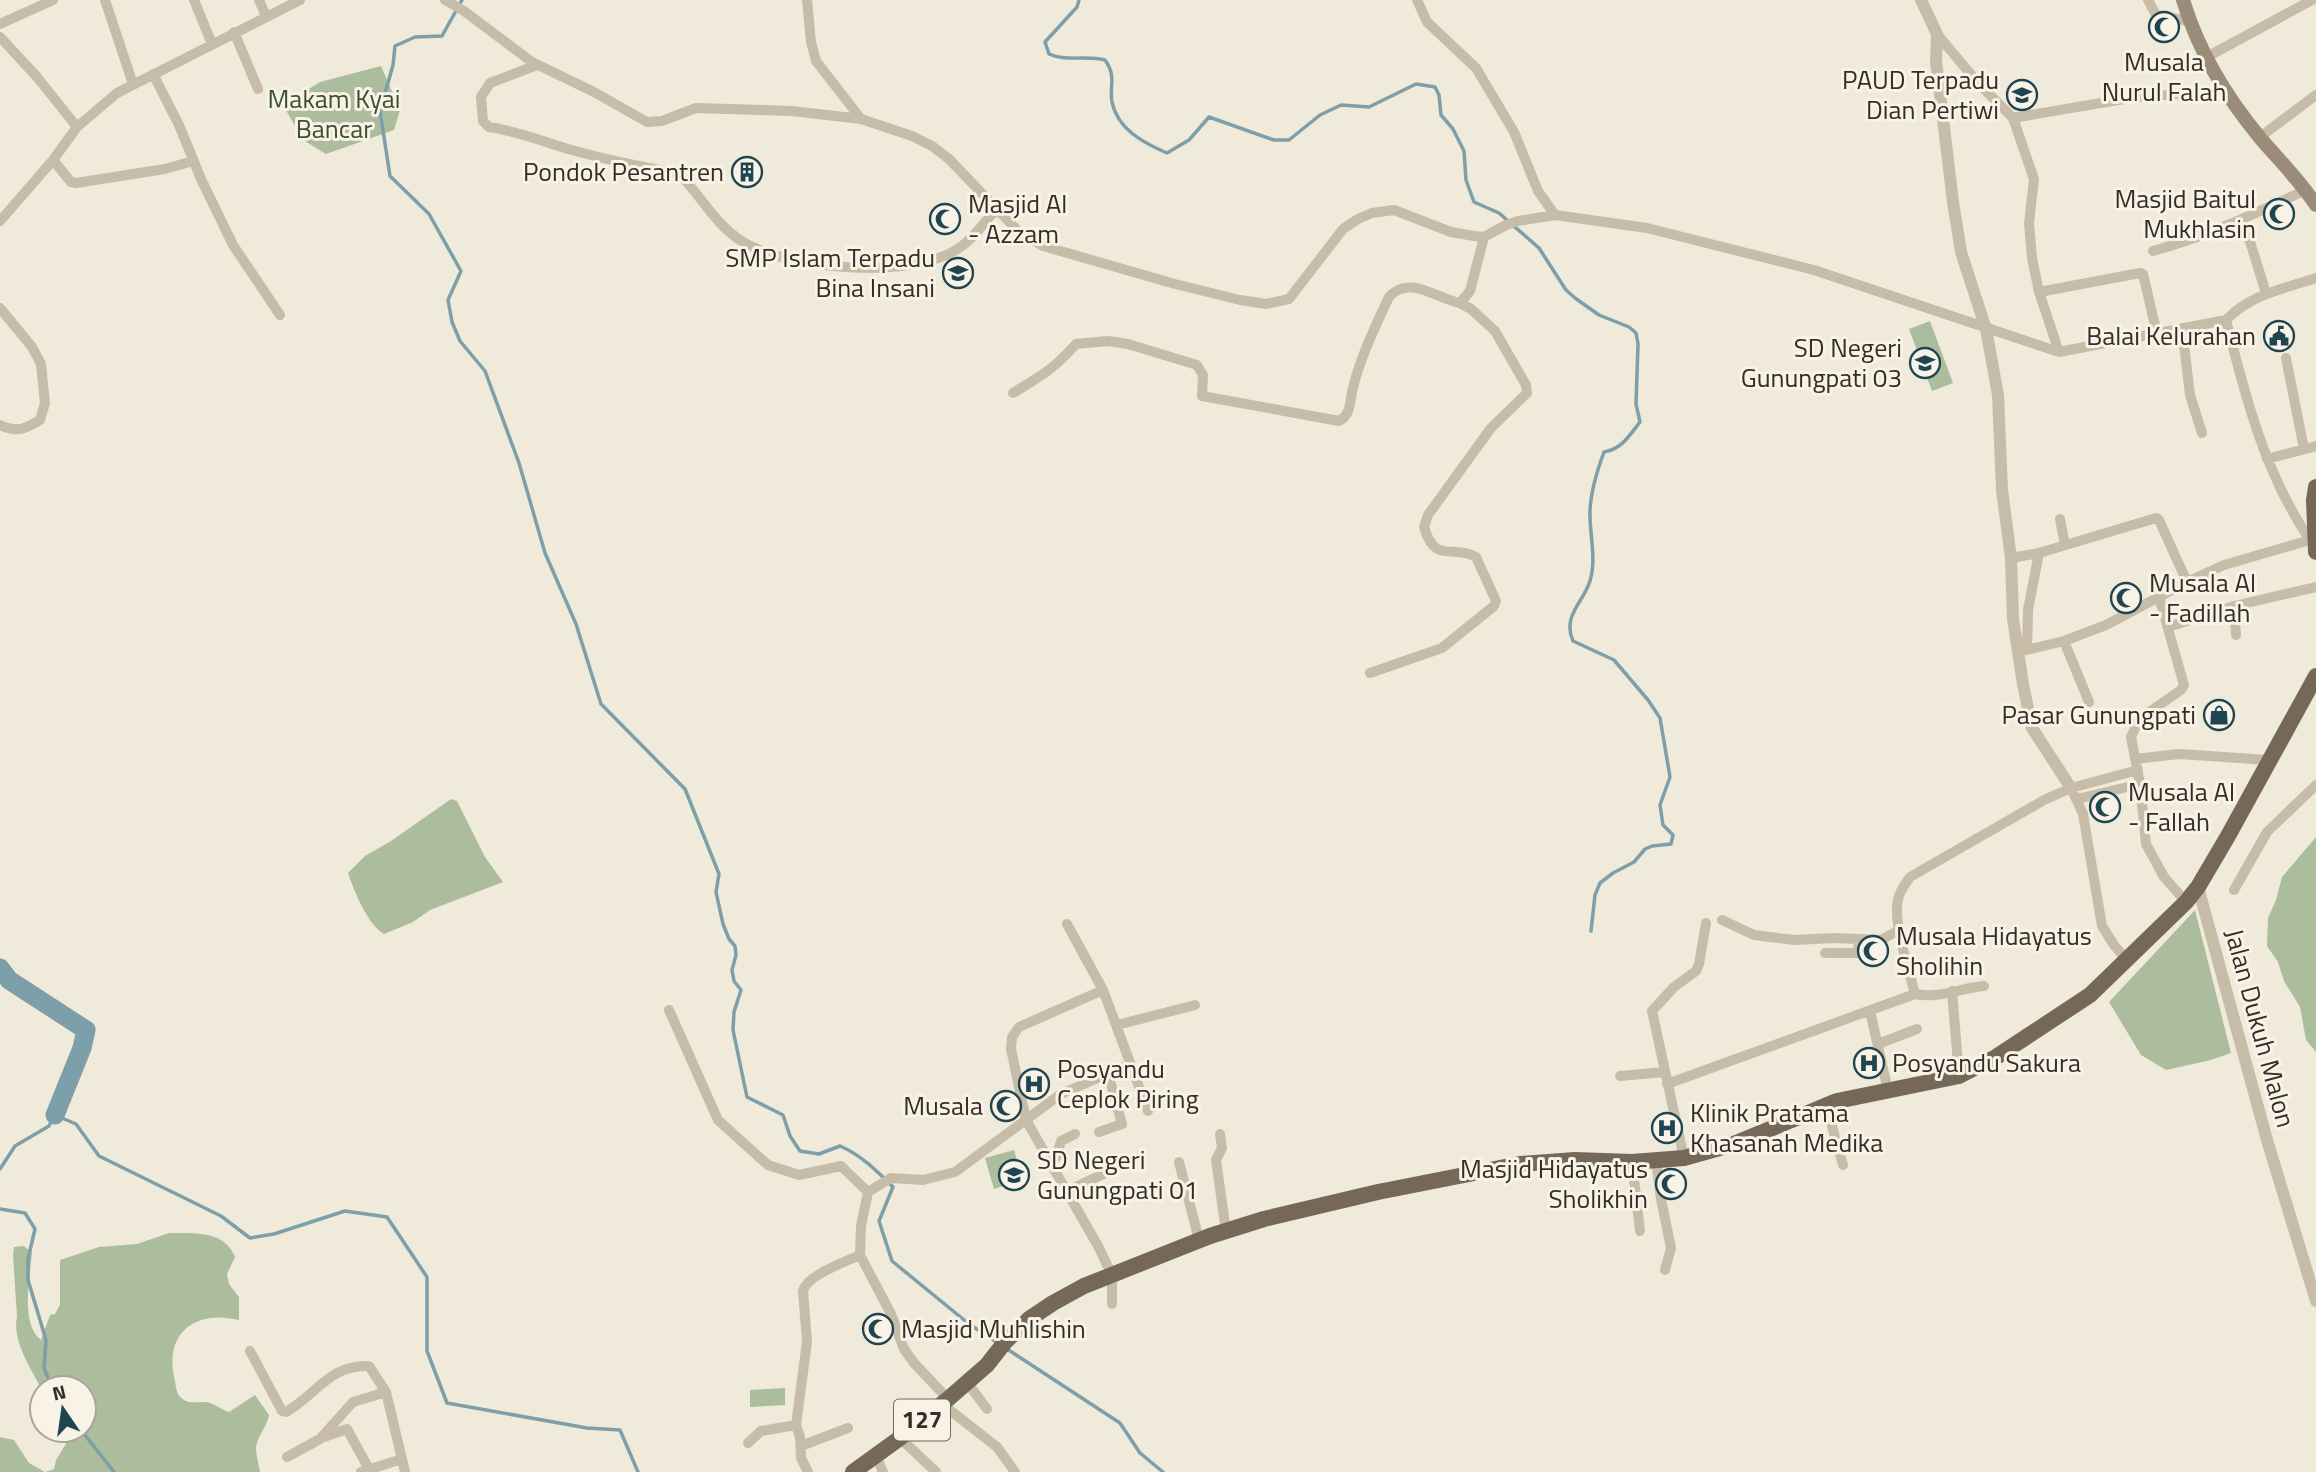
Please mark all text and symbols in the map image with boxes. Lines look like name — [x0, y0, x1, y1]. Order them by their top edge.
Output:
mosque icon: Musala Nurul Falah — [2147, 10, 2181, 44]
place label: Musala Nurul Falah — [2102, 42, 2226, 111]
place label: PAUD Terpadu Dian Pertiwi — [1842, 60, 1999, 129]
school or university icon: PAUD Terpadu Dian Pertiwi — [2005, 78, 2039, 112]
park label: Makam Kyai Bancar — [268, 79, 400, 148]
place label: Pondok Pesantren — [523, 152, 724, 191]
building icon: Pondok Pesantren — [730, 155, 764, 189]
place label: Masjid Baitul Mukhlasin — [2115, 179, 2256, 248]
place label: Masjid Al - Azzam — [968, 184, 1067, 253]
mosque icon: Masjid Baitul Mukhlasin — [2262, 197, 2296, 231]
mosque icon: Masjid Al - Azzam — [928, 202, 962, 236]
place label: SMP Islam Terpadu Bina Insani — [725, 238, 935, 307]
school or university icon: SMP Islam Terpadu Bina Insani — [941, 256, 975, 290]
place label: Balai Kelurahan — [2086, 316, 2256, 355]
public building icon: Balai Kelurahan — [2262, 319, 2296, 353]
place label: SD Negeri Gunungpati 03 — [1741, 328, 1902, 397]
school or university icon: SD Negeri Gunungpati 03 — [1908, 346, 1942, 380]
place label: Musala Al - Fadillah — [2149, 563, 2256, 632]
mosque icon: Musala Al - Fadillah — [2109, 581, 2143, 615]
place label: Pasar Gunungpati — [2001, 695, 2196, 734]
shop icon: Pasar Gunungpati — [2202, 698, 2236, 732]
place label: Musala Al - Fallah — [2128, 772, 2235, 841]
mosque icon: Musala Al - Fallah — [2088, 790, 2122, 824]
place label: Musala Hidayatus Sholihin — [1896, 916, 2092, 985]
street label: Jalan Dukuh Malon — [2215, 924, 2306, 1132]
mosque icon: Musala Hidayatus Sholihin — [1856, 934, 1890, 968]
place label: Posyandu Sakura — [1892, 1043, 2081, 1082]
hospital icon: Posyandu Sakura — [1852, 1046, 1886, 1080]
place label: Posyandu Ceplok Piring — [1057, 1049, 1199, 1118]
hospital icon: Posyandu Ceplok Piring — [1017, 1067, 1051, 1101]
place label: Musala — [903, 1086, 983, 1125]
mosque icon: Musala — [989, 1089, 1023, 1123]
place label: Klinik Pratama Khasanah Medika — [1690, 1093, 1883, 1162]
hospital icon: Klinik Pratama Khasanah Medika — [1650, 1111, 1684, 1145]
place label: SD Negeri Gunungpati 01 — [1037, 1140, 1198, 1209]
place label: Masjid Hidayatus Sholikhin — [1460, 1149, 1648, 1218]
school or university icon: SD Negeri Gunungpati 01 — [997, 1158, 1031, 1192]
mosque icon: Masjid Hidayatus Sholikhin — [1654, 1167, 1688, 1201]
place label: Masjid Muhlishin — [901, 1309, 1086, 1348]
mosque icon: Masjid Muhlishin — [861, 1312, 895, 1346]
north arrow — [28, 1374, 98, 1444]
text: N — [49, 1376, 69, 1408]
road number: 127 — [894, 1400, 950, 1440]

